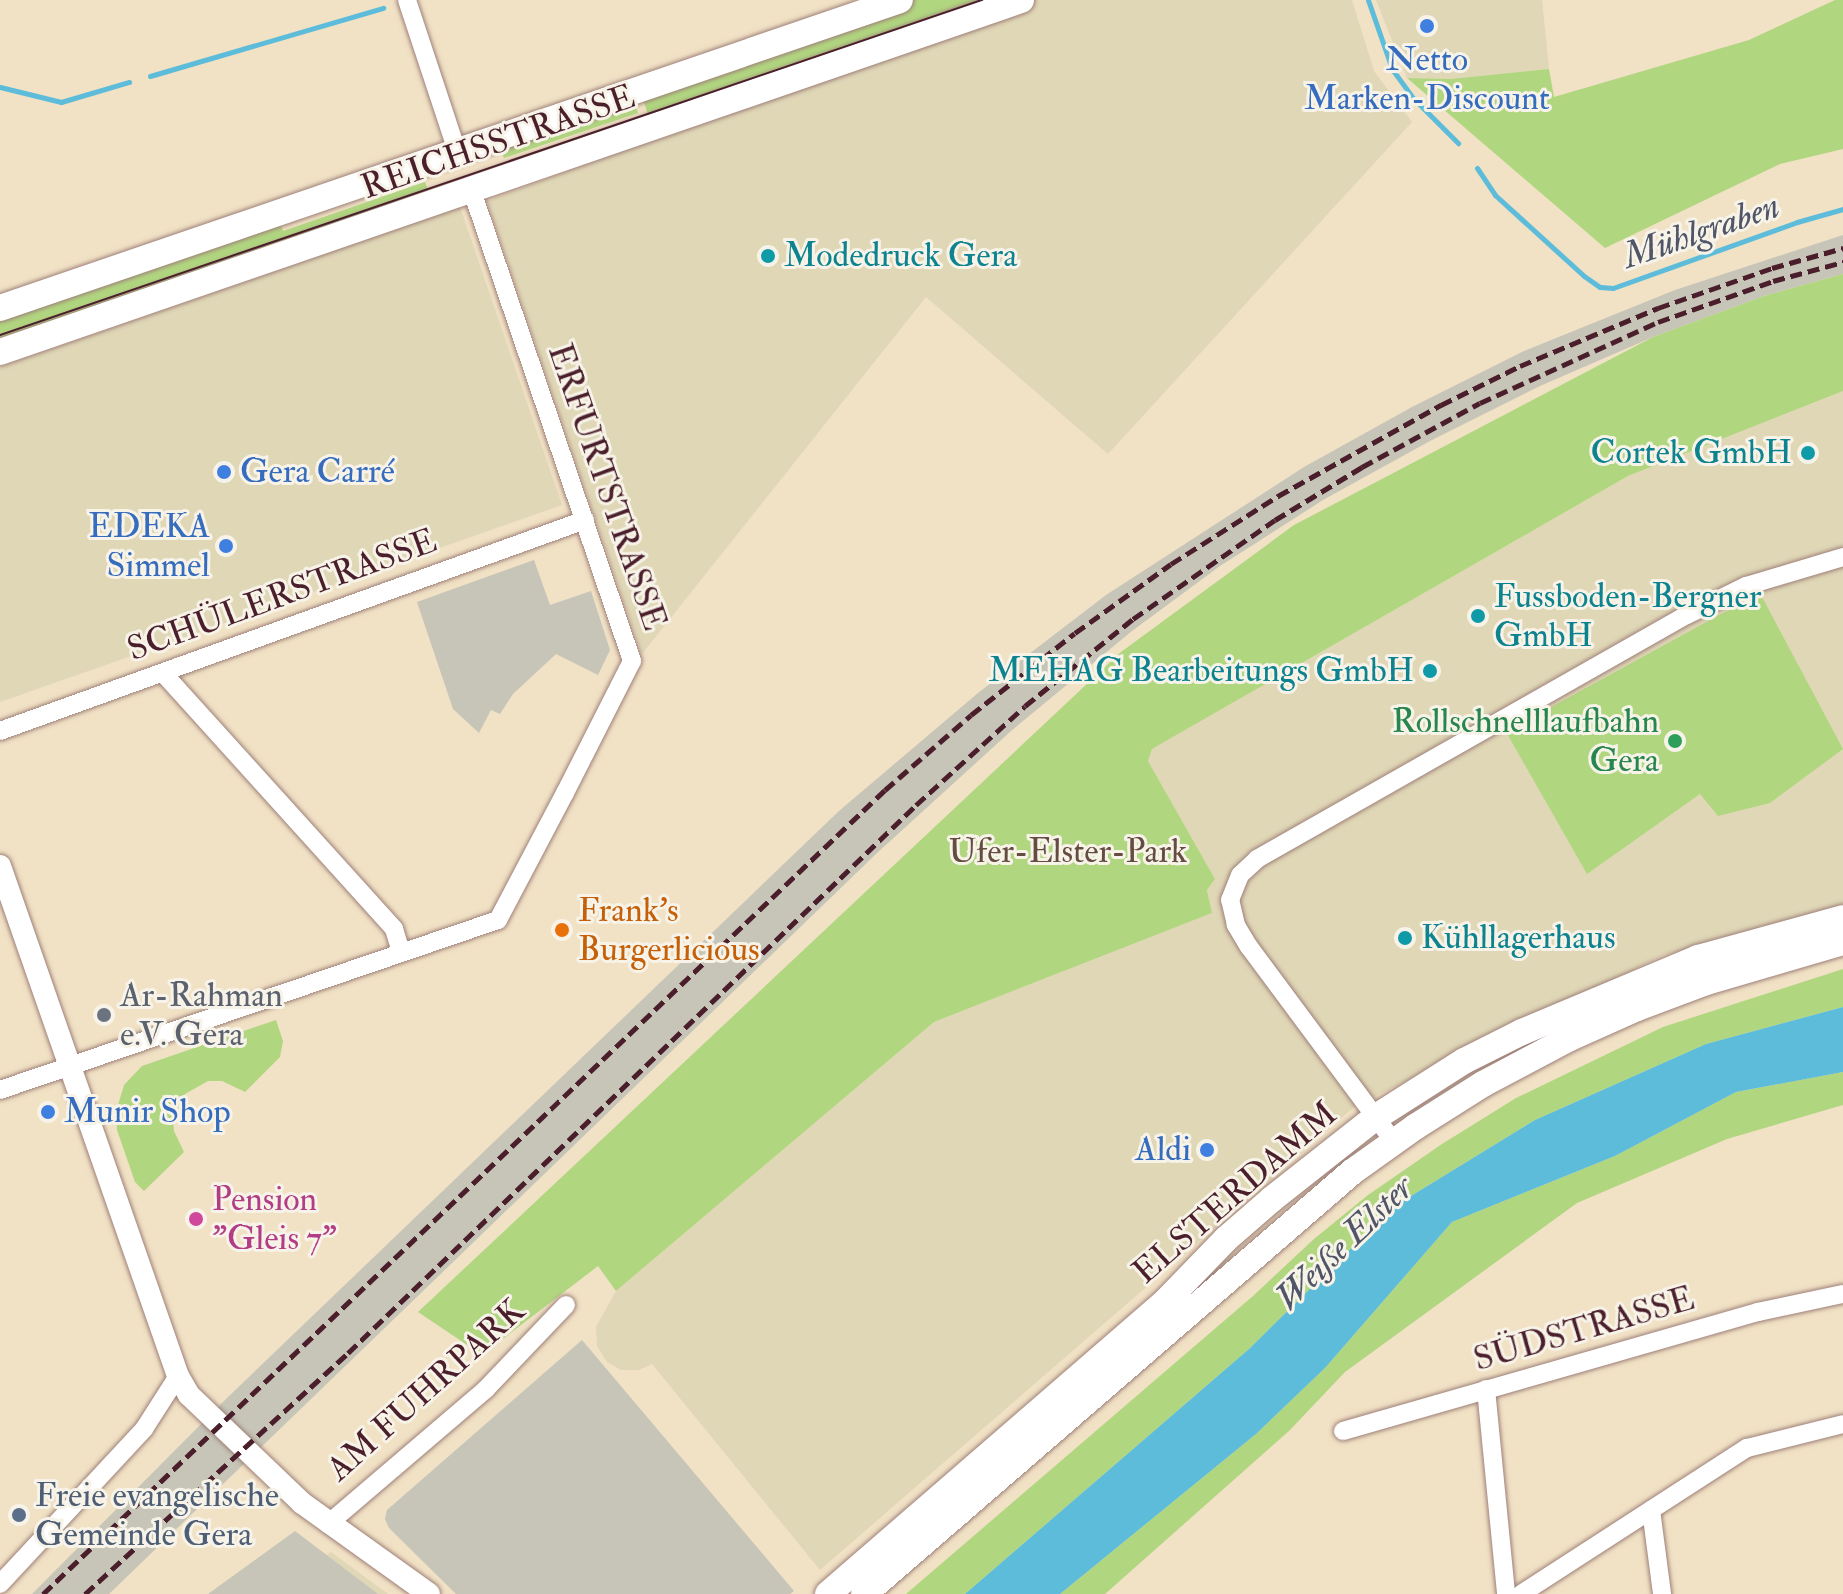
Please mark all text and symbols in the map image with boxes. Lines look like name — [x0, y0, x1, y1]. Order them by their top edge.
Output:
marker: Netto Marken-Discount — [1418, 17, 1436, 35]
place label: Netto Marken-Discount — [1304, 39, 1550, 118]
street label: REICHSSTRASSE — [356, 76, 640, 208]
water label: Mühlgraben — [1617, 184, 1785, 278]
place label: Modedruck Gera — [784, 236, 1017, 276]
marker: Modedruck Gera — [759, 247, 777, 265]
street label: ERFURTSTRASSE — [539, 339, 675, 635]
place label: Cortek GmbH — [1591, 433, 1792, 473]
marker: Cortek GmbH — [1799, 444, 1817, 462]
place label: Gera Carré — [240, 452, 395, 492]
marker: Gera Carré — [215, 463, 233, 481]
place label: EDEKA Simmel — [88, 506, 210, 586]
street label: SCHÜLERSTRASSE — [122, 520, 442, 670]
marker: EDEKA Simmel — [217, 537, 235, 555]
place label: Fussboden-Bergner GmbH — [1494, 576, 1762, 656]
marker: Fussboden-Bergner GmbH — [1469, 607, 1487, 625]
place label: MEHAG Bearbeitungs GmbH — [989, 651, 1414, 691]
marker: MEHAG Bearbeitungs GmbH — [1421, 662, 1439, 680]
place label: Rollschnelllaufbahn Gera — [1392, 701, 1659, 780]
marker: Rollschnelllaufbahn Gera — [1666, 732, 1684, 750]
park label: Ufer-Elster-Park — [949, 832, 1187, 872]
place label: Frank's Burgerlicious — [578, 890, 760, 970]
place label: Kühllagerhaus — [1421, 918, 1616, 958]
marker: Frank's Burgerlicious — [553, 921, 571, 939]
marker: Kühllagerhaus — [1396, 929, 1414, 947]
place label: Ar-Rahman e.V. Gera — [120, 975, 283, 1054]
marker: Ar-Rahman e.V. Gera — [95, 1006, 113, 1024]
place label: Munir Shop — [64, 1092, 231, 1132]
street label: ELSTERDAMM — [1125, 1093, 1345, 1293]
marker: Munir Shop — [39, 1103, 57, 1121]
place label: Aldi — [1135, 1130, 1191, 1170]
marker: Aldi — [1198, 1141, 1216, 1159]
water label: Weiße Elster — [1266, 1166, 1422, 1320]
place label: Pension "Gleis 7" — [212, 1179, 337, 1258]
marker: Pension "Gleis 7" — [187, 1210, 205, 1228]
street label: SÜDSTRASSE — [1469, 1278, 1699, 1380]
street label: AM FUHRPARK — [319, 1290, 533, 1490]
place label: Freie evangelische Gemeinde Gera — [35, 1475, 279, 1554]
marker: Freie evangelische Gemeinde Gera — [10, 1506, 28, 1524]

